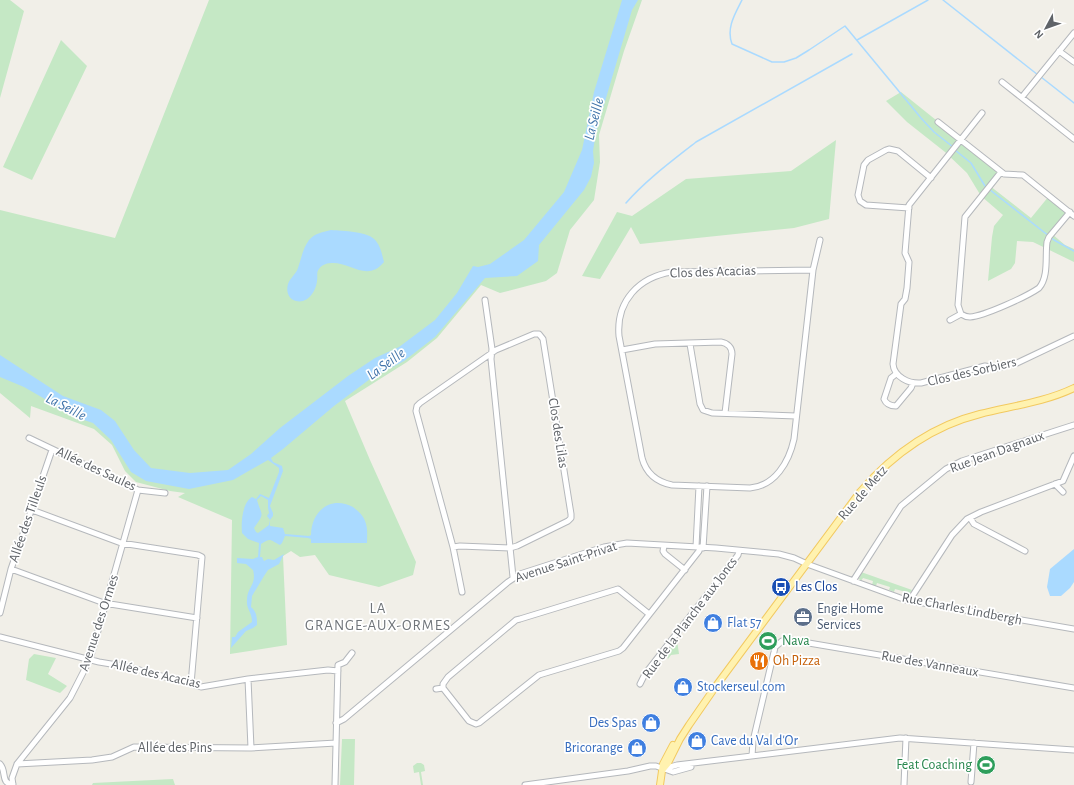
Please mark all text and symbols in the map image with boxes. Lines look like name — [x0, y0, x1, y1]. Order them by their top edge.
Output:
north arrow — [1026, 8, 1066, 48]
text: N — [1032, 28, 1045, 41]
water label: La Seille — [582, 96, 607, 142]
street label: Clos des Acacias — [670, 263, 756, 281]
water label: La Seille — [364, 345, 408, 383]
street label: Clos des Sorbiers — [926, 355, 1018, 389]
water label: La Seille — [43, 391, 89, 424]
street label: Clos des Lilas — [546, 397, 570, 469]
street label: Rue Jean Dagnaux — [948, 428, 1046, 476]
street label: Allée des Saules — [54, 444, 138, 494]
street label: Rue de Metz — [836, 463, 890, 523]
street label: Allée des Tilleuls — [7, 474, 49, 564]
street label: Avenue Saint-Privat — [513, 539, 619, 585]
street label: Rue de la Planche aux Joncs — [640, 555, 740, 681]
street label: Avenue des Ormes — [77, 573, 121, 673]
bus stop icon: Les Clos — [770, 576, 792, 598]
place label: Les Clos — [795, 580, 837, 594]
street label: Rue Charles Lindbergh — [901, 590, 1023, 628]
district label: LA GRANGE-AUX-ORMES — [305, 601, 451, 633]
place label: Engie Home Services — [817, 602, 884, 632]
office icon: Engie Home Services — [792, 606, 814, 628]
shop icon: Flat 57 — [702, 612, 724, 634]
place label: Flat 57 — [727, 616, 762, 630]
sports icon: Nava — [757, 630, 779, 652]
place label: Nava — [782, 634, 810, 648]
street label: Rue des Vanneaux — [880, 649, 980, 679]
restaurant icon: Oh Pizza — [748, 650, 770, 672]
place label: Oh Pizza — [773, 654, 821, 668]
street label: Allée des Acacias — [110, 657, 202, 691]
shop icon: Stockerseul.com — [672, 676, 694, 698]
place label: Stockerseul.com — [697, 680, 785, 694]
shop icon: Des Spas — [640, 712, 662, 734]
place label: Des Spas — [589, 716, 637, 730]
shop icon: Cave du Val d'Or — [686, 730, 708, 752]
place label: Cave du Val d'Or — [711, 734, 798, 748]
shop icon: Bricorange — [626, 737, 648, 759]
street label: Allée des Pins — [138, 741, 212, 755]
place label: Bricorange — [564, 741, 623, 755]
sports icon: Feat Coaching — [975, 754, 997, 776]
place label: Feat Coaching — [896, 758, 972, 772]

